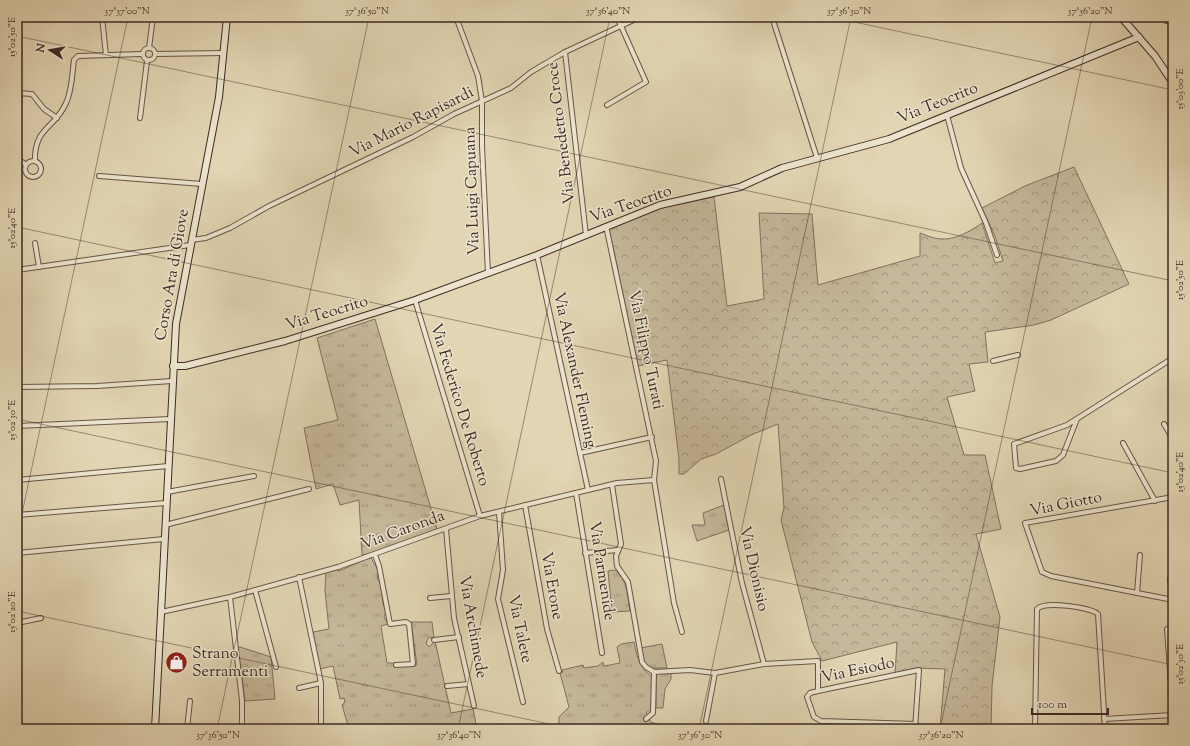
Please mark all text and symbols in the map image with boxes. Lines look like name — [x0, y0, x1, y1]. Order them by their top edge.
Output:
text: 37°37'00"N — [104, 4, 150, 19]
text: 37°36'50"N — [345, 4, 389, 19]
text: 37°36'40"N — [586, 4, 630, 19]
text: 37°36'30"N — [827, 4, 871, 19]
text: 37°36'20"N — [1067, 4, 1113, 19]
text: 15°02'50"E — [5, 17, 20, 57]
north arrow — [30, 30, 70, 70]
text: N — [32, 42, 50, 55]
street label: Via Benedetto Croce — [542, 61, 582, 205]
text: 15°03'00"E — [1173, 68, 1188, 110]
street label: Via Teocrito — [894, 77, 982, 131]
street label: Via Mario Rapisardi — [346, 81, 479, 164]
street label: Via Luigi Capuana — [459, 126, 487, 256]
street label: Via Teocrito — [587, 180, 675, 230]
street label: Corso Ara di Giove — [150, 207, 196, 343]
text: 15°02'40"E — [5, 208, 20, 248]
text: 15°02'50"E — [1173, 260, 1188, 300]
street label: Via Filippo Turati — [621, 288, 669, 412]
street label: Via Teocrito — [283, 290, 371, 337]
street label: Via Alexander Fleming — [546, 290, 602, 450]
street label: Via Federico De Roberto — [423, 321, 495, 489]
text: 15°02'30"E — [5, 400, 20, 440]
text: 15°02'40"E — [1173, 452, 1188, 492]
street label: Via Giotto — [1028, 487, 1104, 523]
street label: Via Caronda — [358, 505, 449, 557]
street label: Via Parmenide — [582, 520, 620, 622]
street label: Via Dionisio — [732, 524, 774, 614]
street label: Via Erone — [534, 550, 568, 622]
street label: Via Archimede — [452, 574, 492, 680]
text: 15°02'20"E — [5, 591, 20, 633]
street label: Via Talete — [501, 593, 537, 665]
place label: Strano Serramenti — [192, 643, 269, 684]
text: 15°02'30"E — [1173, 644, 1188, 684]
shop icon: Strano Serramenti — [163, 650, 189, 676]
street label: Via Esiodo — [819, 652, 897, 690]
scale bar — [1032, 690, 1108, 716]
text: 100 m — [1038, 696, 1067, 714]
text: 37°36'50"N — [196, 728, 240, 743]
text: 37°36'40"N — [437, 728, 481, 743]
text: 37°36'30"N — [678, 728, 722, 743]
text: 37°36'20"N — [918, 728, 964, 743]

